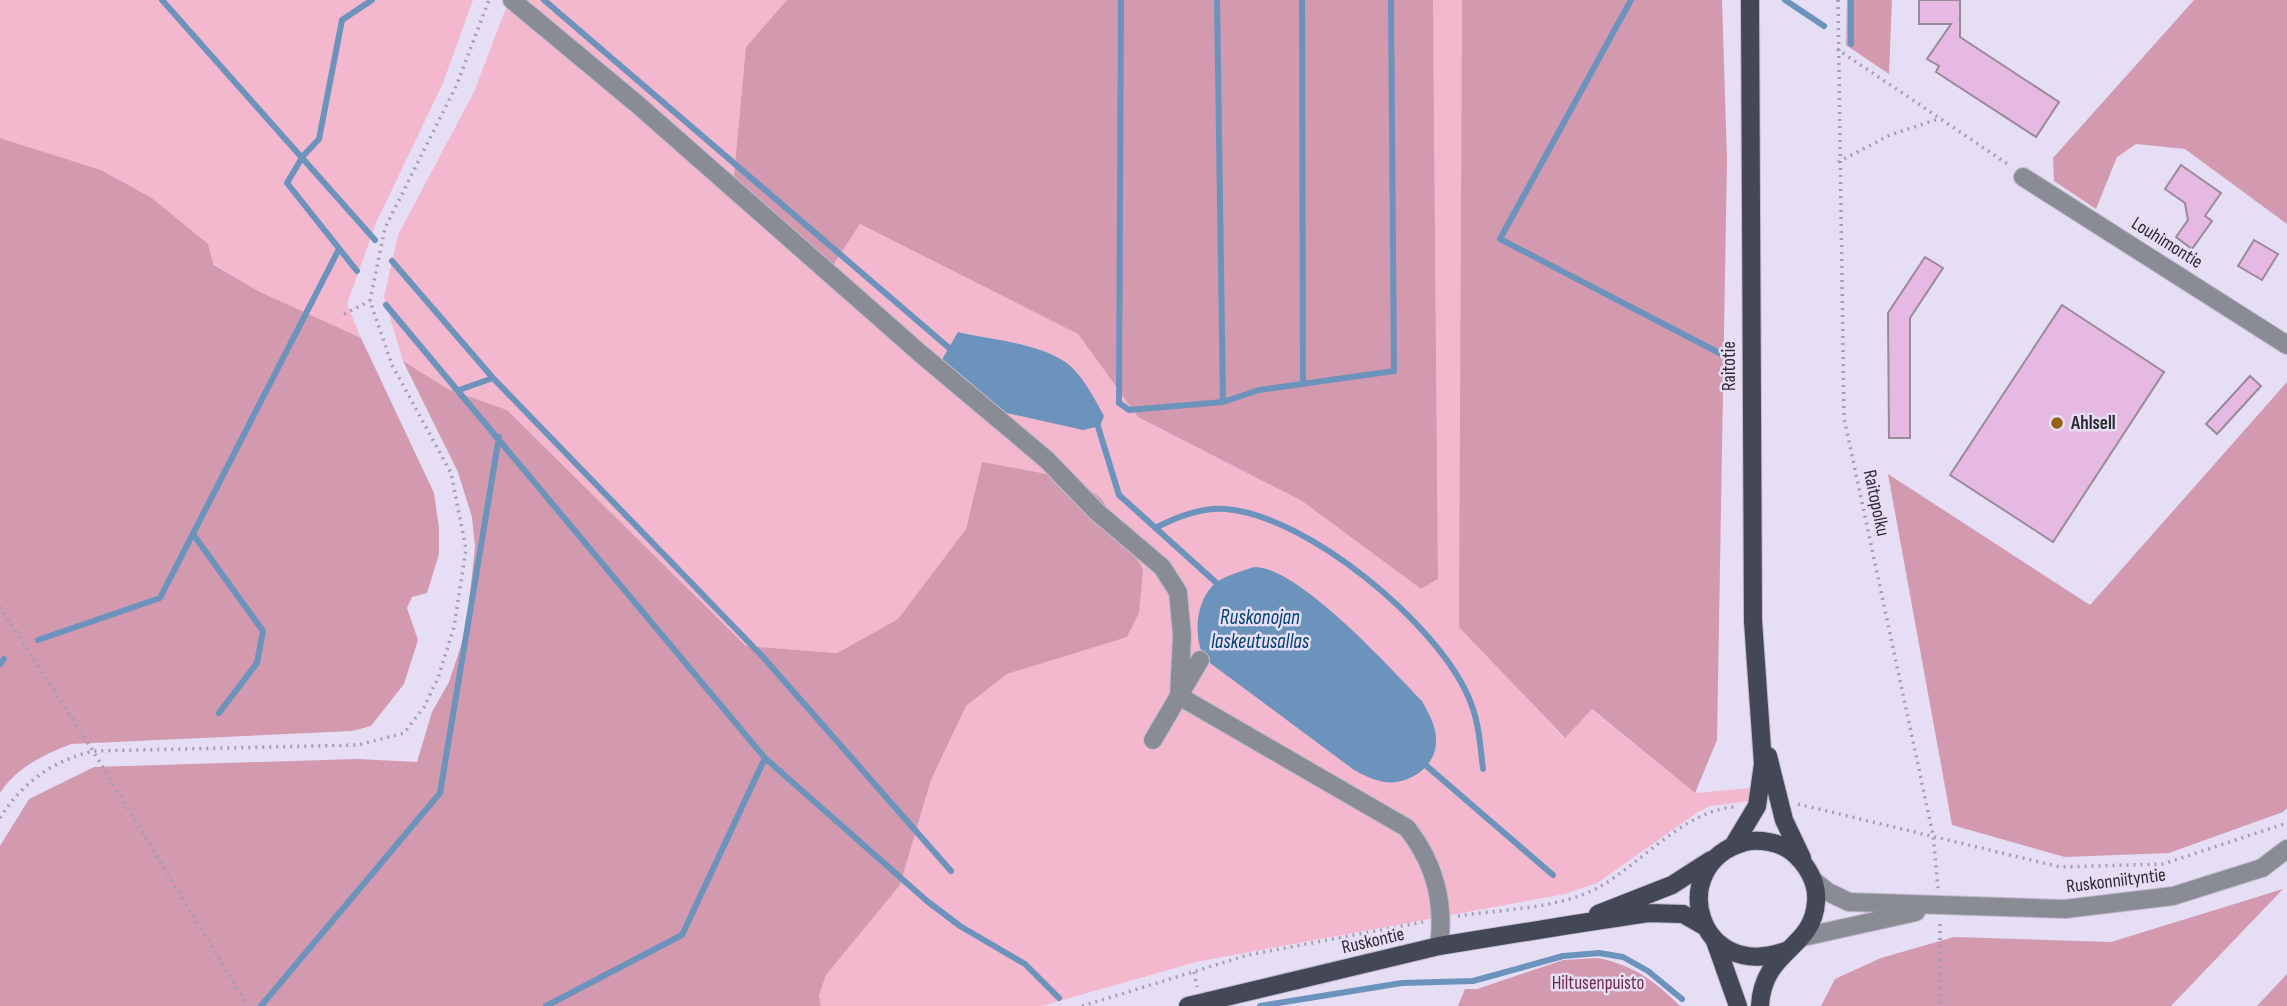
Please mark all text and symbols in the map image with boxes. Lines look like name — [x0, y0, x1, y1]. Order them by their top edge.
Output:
street label: Louhimontie — [2127, 212, 2207, 274]
street label: Raitotie — [1718, 341, 1741, 391]
place label: Ahlsell — [2070, 412, 2116, 435]
marker: Ahlsell — [2049, 415, 2065, 431]
street label: Raitopolku — [1858, 468, 1894, 538]
water label: Ruskonojan laskeutusallas — [1211, 605, 1310, 654]
street label: Ruskonniityntie — [2065, 863, 2167, 899]
street label: Ruskontie — [1339, 923, 1407, 959]
park label: Hiltusenpuisto — [1552, 972, 1644, 995]

